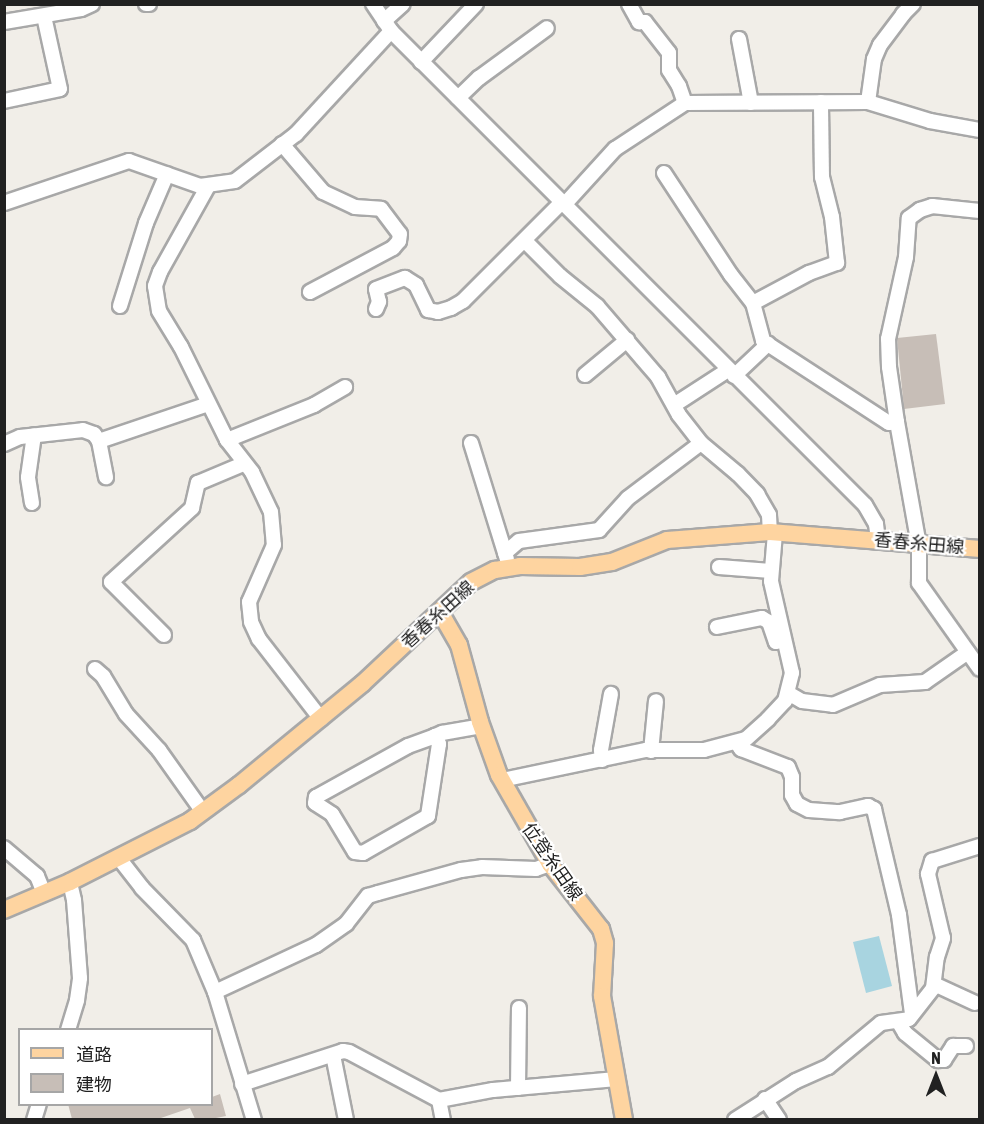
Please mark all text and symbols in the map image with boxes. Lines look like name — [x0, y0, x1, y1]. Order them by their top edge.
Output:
street label: 香春糸田線 — [873, 529, 965, 559]
street label: 香春糸田線 — [397, 577, 479, 653]
street label: 位登糸田線 — [517, 819, 587, 905]
legend — [18, 1028, 213, 1106]
text: 道路 — [76, 1044, 112, 1065]
north arrow — [906, 1046, 966, 1106]
text: N — [931, 1049, 941, 1067]
text: 建物 — [76, 1074, 112, 1095]

